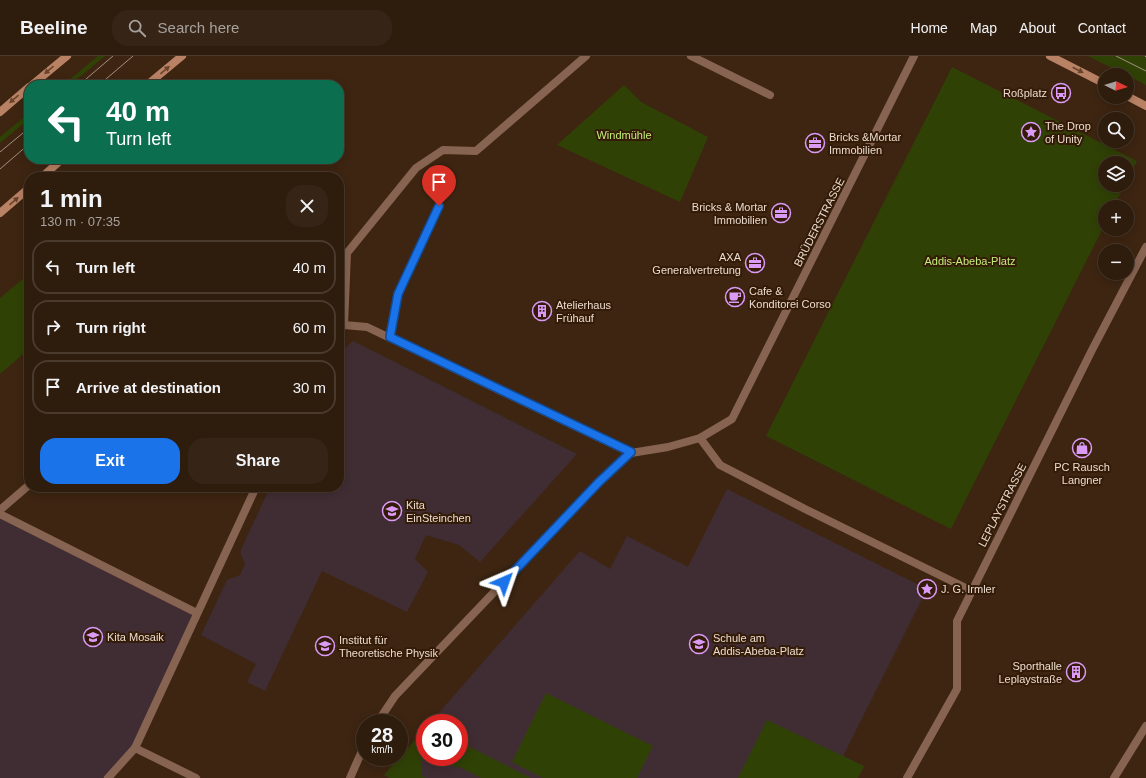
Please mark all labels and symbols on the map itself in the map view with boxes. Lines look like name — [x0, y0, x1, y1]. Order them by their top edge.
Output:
one-way arrow — [44, 66, 55, 75]
one-way arrow — [159, 66, 170, 75]
one-way arrow — [1072, 67, 1083, 73]
north arrow — [1098, 68, 1134, 104]
bus stop icon: Roßplatz — [1050, 82, 1072, 104]
place label: Roßplatz — [1003, 87, 1047, 99]
one-way arrow — [9, 95, 20, 104]
place label: The Drop of Unity — [1045, 120, 1091, 145]
place icon: The Drop of Unity — [1020, 121, 1042, 143]
park label: Windmühle — [596, 129, 652, 141]
place label: Bricks &Mortar Immobilien — [829, 131, 901, 156]
office icon: Bricks &Mortar Immobilien — [804, 132, 826, 154]
pin — [422, 165, 456, 206]
street label: BRÜDERSTRASSE — [791, 176, 847, 268]
one-way arrow — [9, 196, 20, 205]
place label: Bricks & Mortar Immobilien — [692, 201, 767, 226]
office icon: Bricks & Mortar Immobilien — [770, 202, 792, 224]
place label: AXA Generalvertretung — [652, 251, 742, 276]
office icon: AXA Generalvertretung — [744, 252, 766, 274]
park label: Addis-Abeba-Platz — [924, 255, 1016, 267]
place label: Cafe & Konditorei Corso — [749, 285, 831, 310]
cafe icon: Cafe & Konditorei Corso — [724, 286, 746, 308]
place label: Atelierhaus Frühauf — [556, 299, 612, 324]
building icon: Atelierhaus Frühauf — [531, 300, 553, 322]
shop icon: PC Rausch Langner — [1071, 437, 1093, 459]
street label: LEPLAYSTRASSE — [976, 461, 1028, 549]
place label: PC Rausch Langner — [1054, 461, 1110, 486]
place label: Kita EinSteinchen — [406, 499, 471, 524]
school or university icon: Kita EinSteinchen — [381, 500, 403, 522]
position arrow — [483, 561, 525, 603]
place icon: J. G. Irmler — [916, 578, 938, 600]
place label: J. G. Irmler — [941, 583, 996, 595]
school or university icon: Kita Mosaik — [82, 626, 104, 648]
place label: Kita Mosaik — [107, 631, 164, 643]
place label: Schule am Addis-Abeba-Platz — [713, 632, 804, 657]
school or university icon: Schule am Addis-Abeba-Platz — [688, 633, 710, 655]
place label: Institut für Theoretische Physik — [339, 634, 439, 659]
school or university icon: Institut für Theoretische Physik — [314, 635, 336, 657]
place label: Sporthalle Leplaystraße — [998, 660, 1062, 685]
building icon: Sporthalle Leplaystraße — [1065, 661, 1087, 683]
speed limit sign: 30 — [416, 714, 468, 766]

